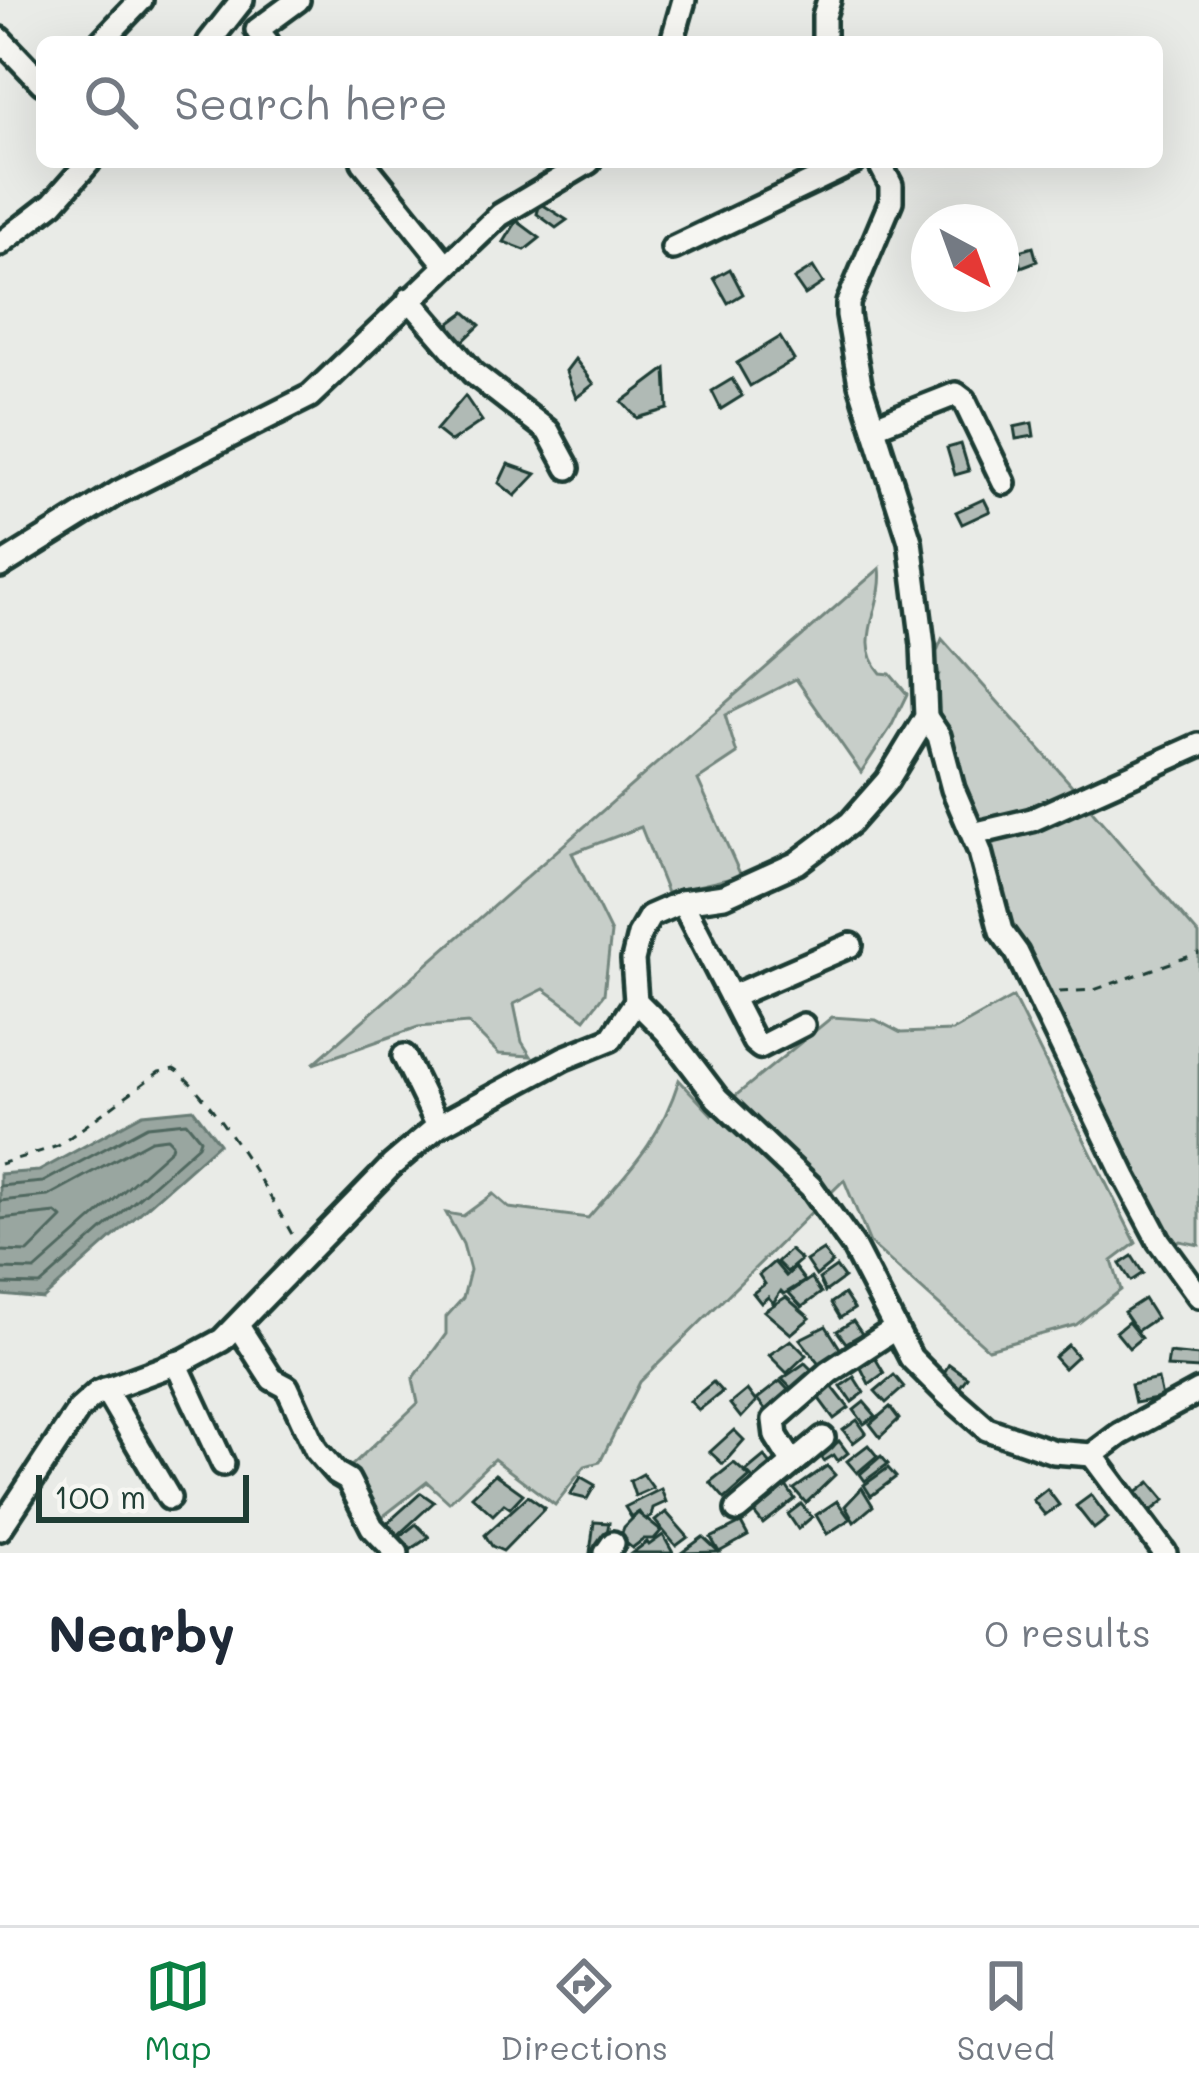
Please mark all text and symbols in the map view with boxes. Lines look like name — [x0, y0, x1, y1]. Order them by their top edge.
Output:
search box — [36, 36, 1163, 168]
icon: search — [78, 69, 144, 135]
text: Search here — [174, 73, 448, 131]
north arrow — [911, 204, 1019, 312]
scale bar — [36, 1469, 249, 1522]
text: 100 m — [54, 1474, 146, 1517]
text: Nearby — [48, 1598, 235, 1665]
text: 0 results — [985, 1606, 1151, 1657]
tab: Map — [144, 1953, 212, 2068]
tab: Directions — [500, 1953, 668, 2068]
tab: Saved — [957, 1953, 1055, 2068]

